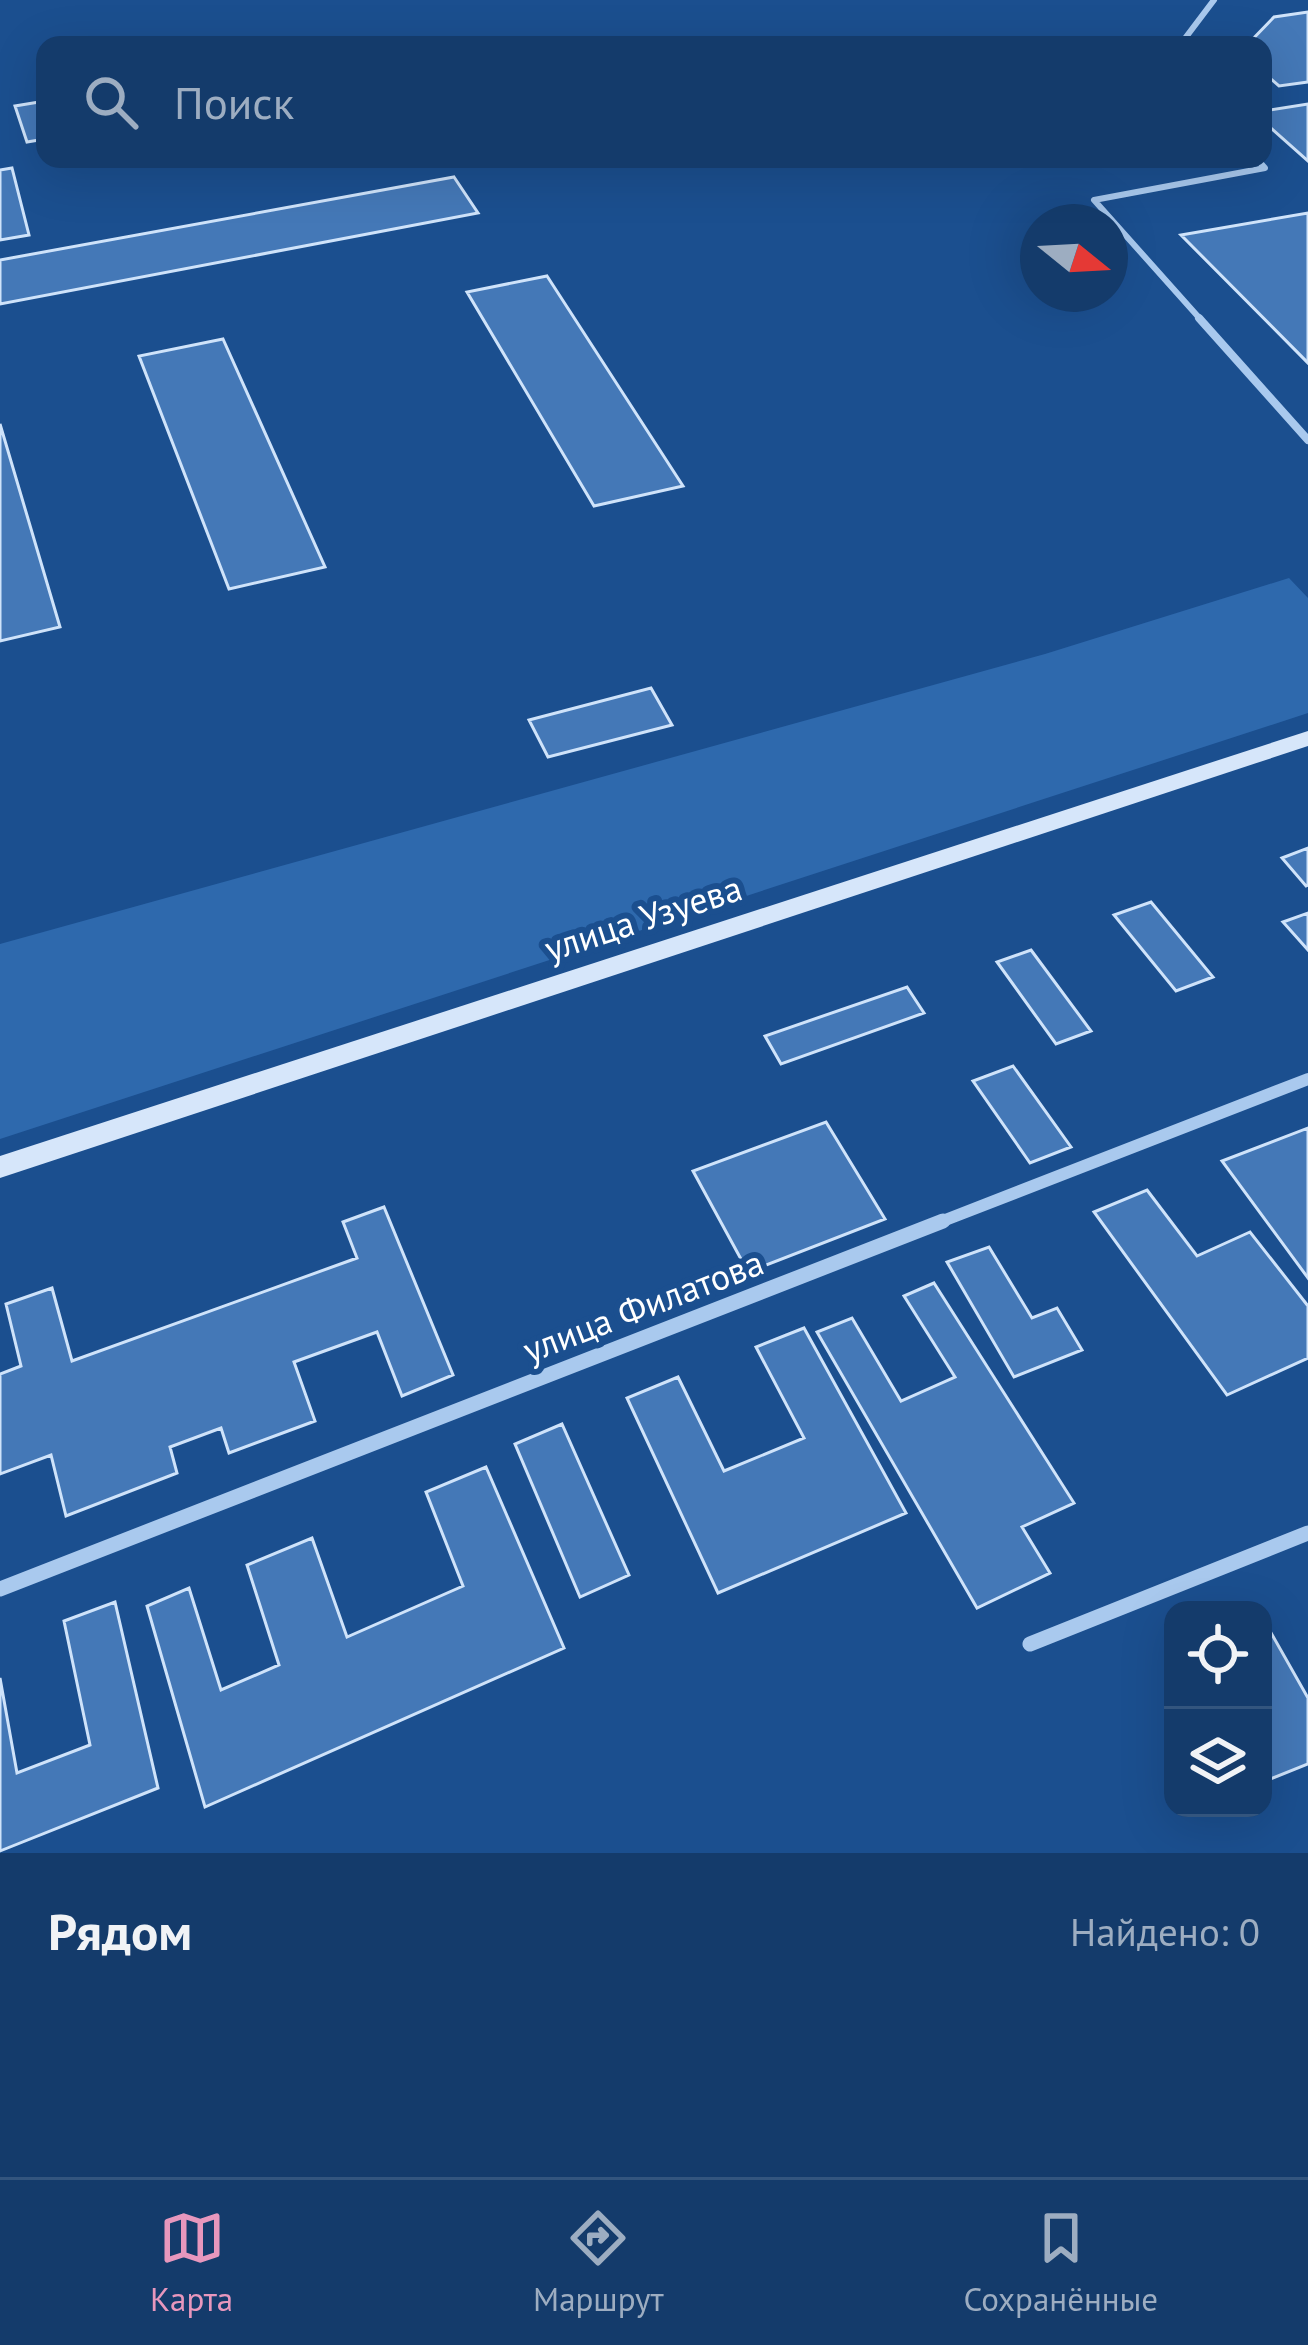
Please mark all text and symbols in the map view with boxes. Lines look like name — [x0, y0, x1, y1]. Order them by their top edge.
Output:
search box — [36, 36, 1272, 168]
icon: search — [78, 69, 144, 135]
text: Поиск — [174, 73, 294, 131]
north arrow — [1020, 204, 1128, 312]
street label: улица Узуева — [538, 864, 747, 972]
street label: улица Филатова — [516, 1238, 770, 1373]
map controls — [1164, 1601, 1272, 1817]
button: locate — [1164, 1601, 1272, 1709]
button: layers — [1164, 1709, 1272, 1817]
text: Рядом — [48, 1898, 192, 1964]
text: Найдено: 0 — [1070, 1906, 1260, 1957]
tab: Карта — [150, 2205, 233, 2320]
tab: Маршрут — [533, 2205, 664, 2320]
tab: Сохранённые — [963, 2205, 1158, 2320]

